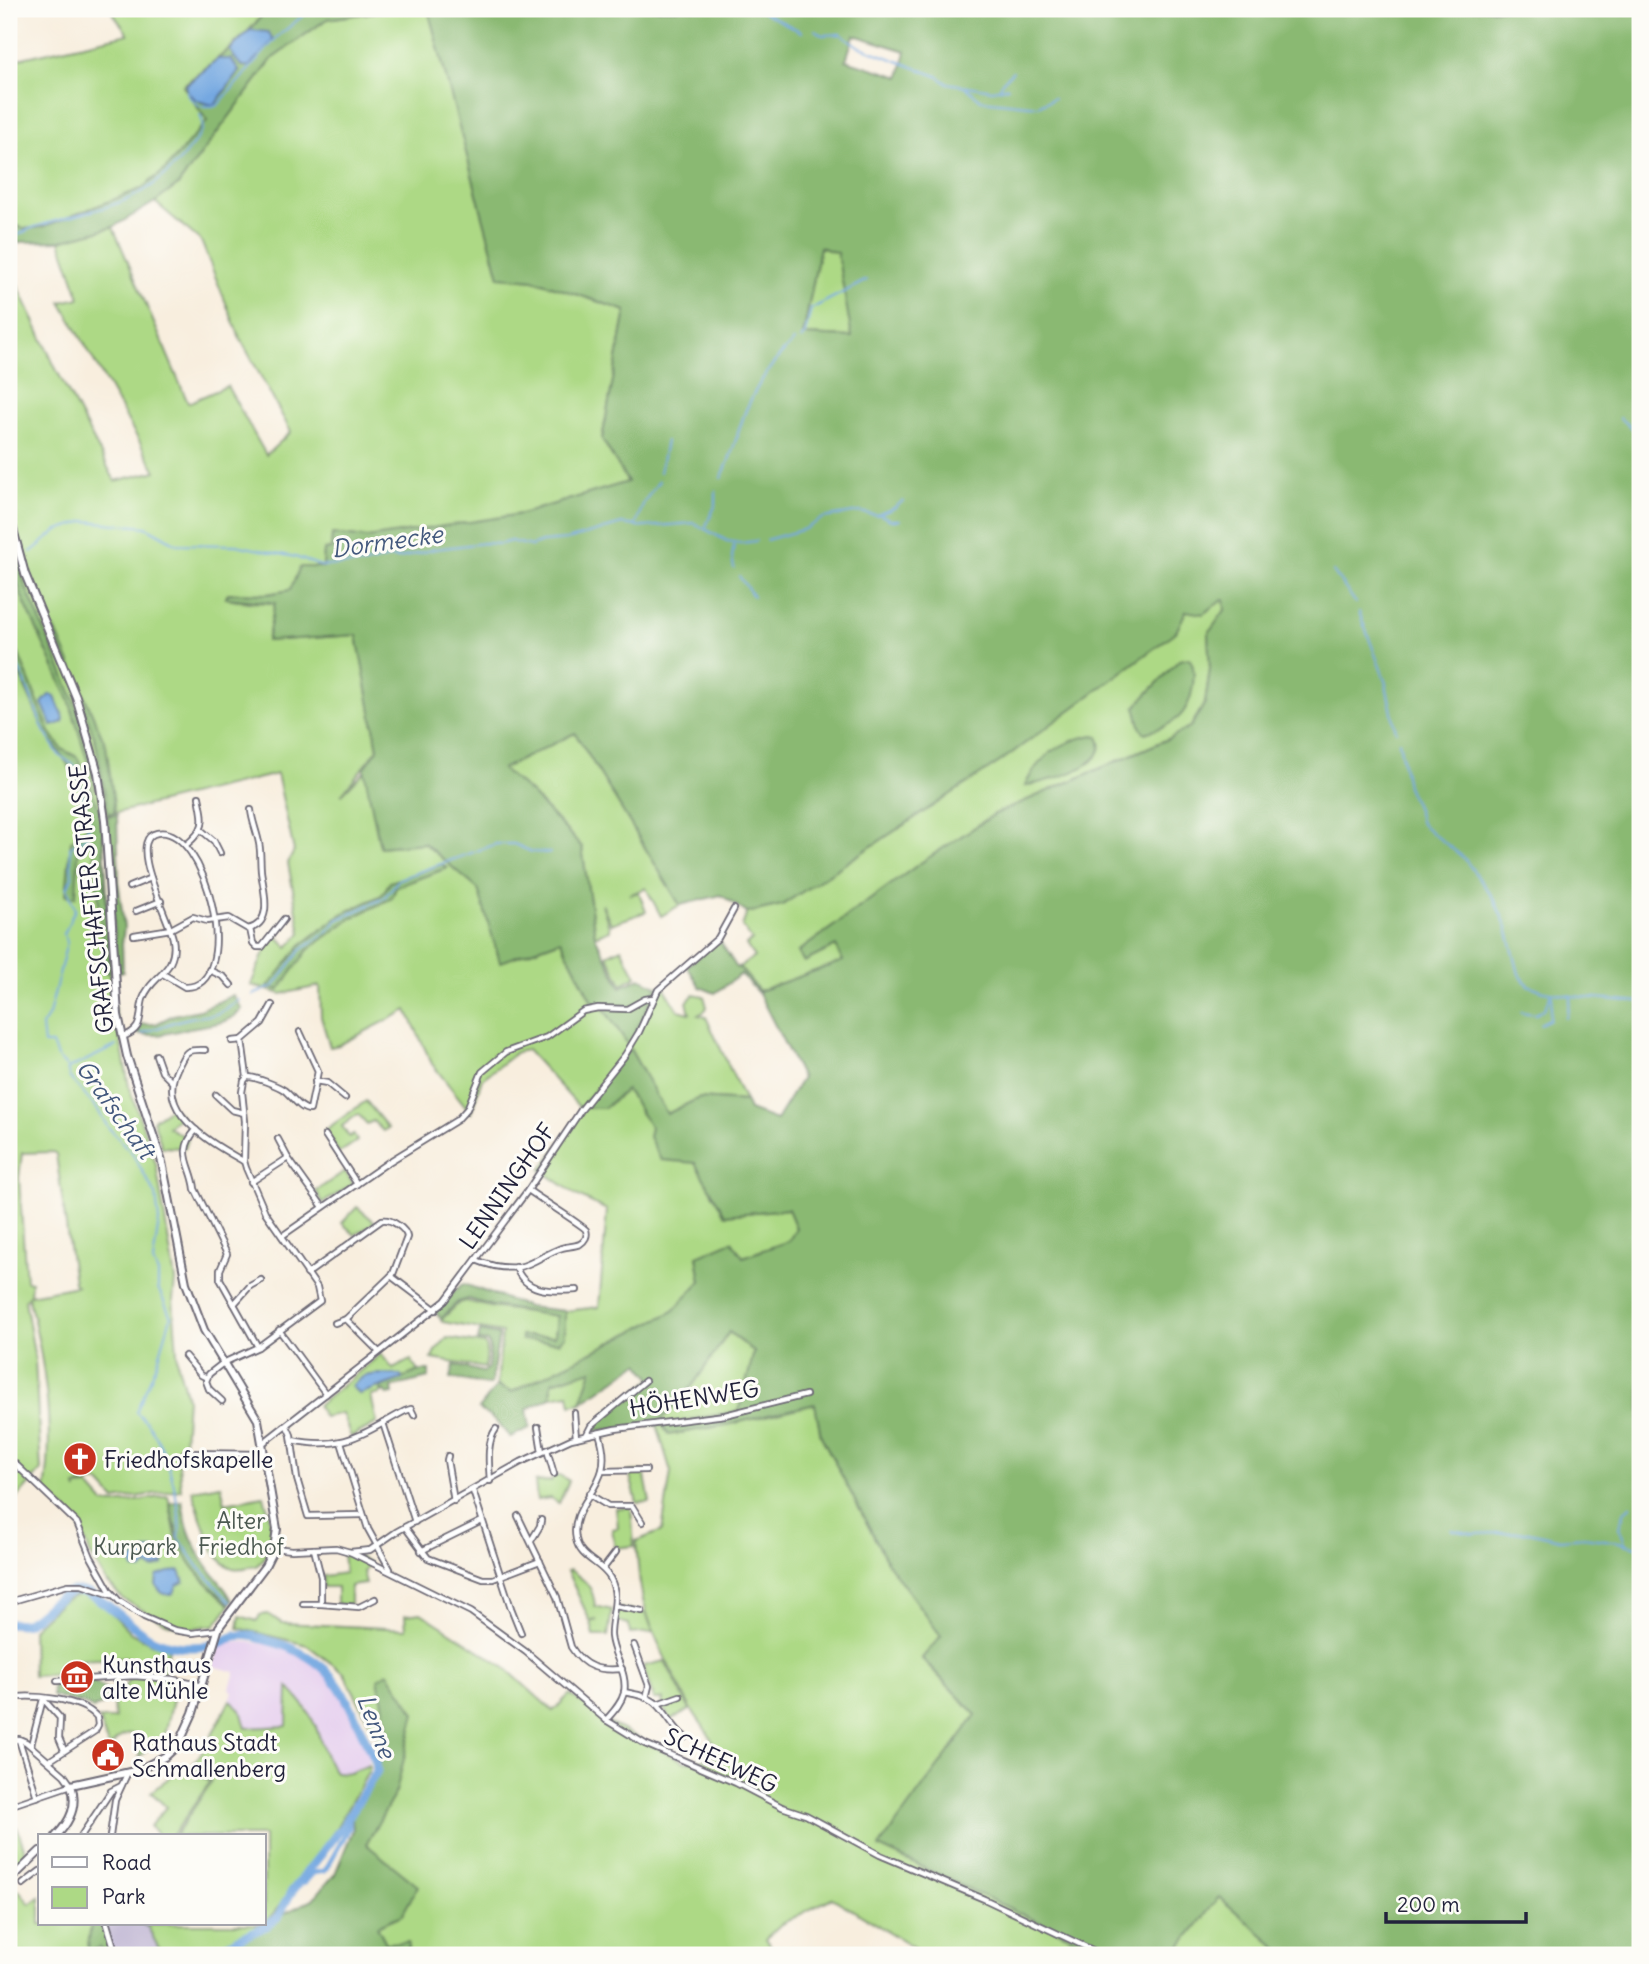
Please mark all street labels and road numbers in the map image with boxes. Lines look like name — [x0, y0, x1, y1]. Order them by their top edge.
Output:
street label: GRAFSCHAFTER STRASSE — [62, 763, 120, 1035]
street label: LENNINGHOF — [453, 1117, 561, 1255]
street label: HÖHENWEG — [627, 1373, 761, 1423]
street label: SCHEEWEG — [660, 1721, 782, 1799]

